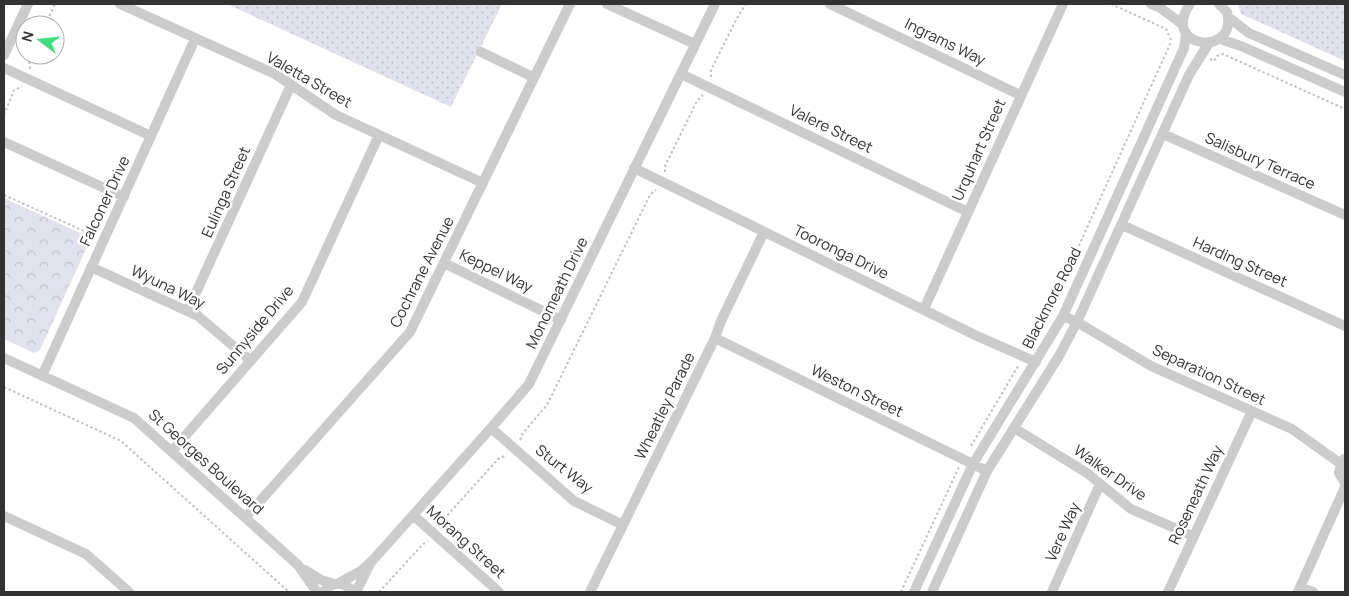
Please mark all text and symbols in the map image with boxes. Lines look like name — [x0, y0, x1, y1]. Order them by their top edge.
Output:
street label: Ingrams Way — [901, 13, 989, 70]
north arrow — [15, 15, 65, 65]
text: N — [17, 29, 38, 44]
street label: Valetta Street — [263, 47, 356, 113]
street label: Urquhart Street — [947, 96, 1010, 204]
street label: Valere Street — [786, 99, 876, 158]
street label: Salisbury Terrace — [1202, 127, 1319, 194]
street label: Eulinga Street — [196, 143, 255, 241]
street label: Falconer Drive — [75, 152, 135, 249]
street label: Cochrane Avenue — [384, 212, 459, 331]
street label: Tooronga Drive — [790, 219, 893, 284]
street label: Harding Street — [1190, 231, 1291, 292]
street label: Monomeath Drive — [520, 233, 593, 352]
street label: Keppel Way — [456, 244, 536, 297]
street label: Blackmore Road — [1017, 244, 1086, 352]
street label: Wyuna Way — [128, 260, 209, 314]
street label: Sunnyside Drive — [211, 280, 298, 379]
street label: Separation Street — [1149, 339, 1269, 410]
street label: Wheatley Parade — [629, 348, 700, 463]
street label: Weston Street — [808, 359, 907, 422]
street label: St Georges Boulevard — [144, 404, 269, 519]
street label: Sturt Way — [531, 439, 598, 498]
street label: Walker Drive — [1070, 440, 1151, 506]
street label: Roseneath Way — [1163, 442, 1228, 548]
street label: Vere Way — [1040, 499, 1085, 565]
street label: Morang Street — [422, 500, 510, 583]

